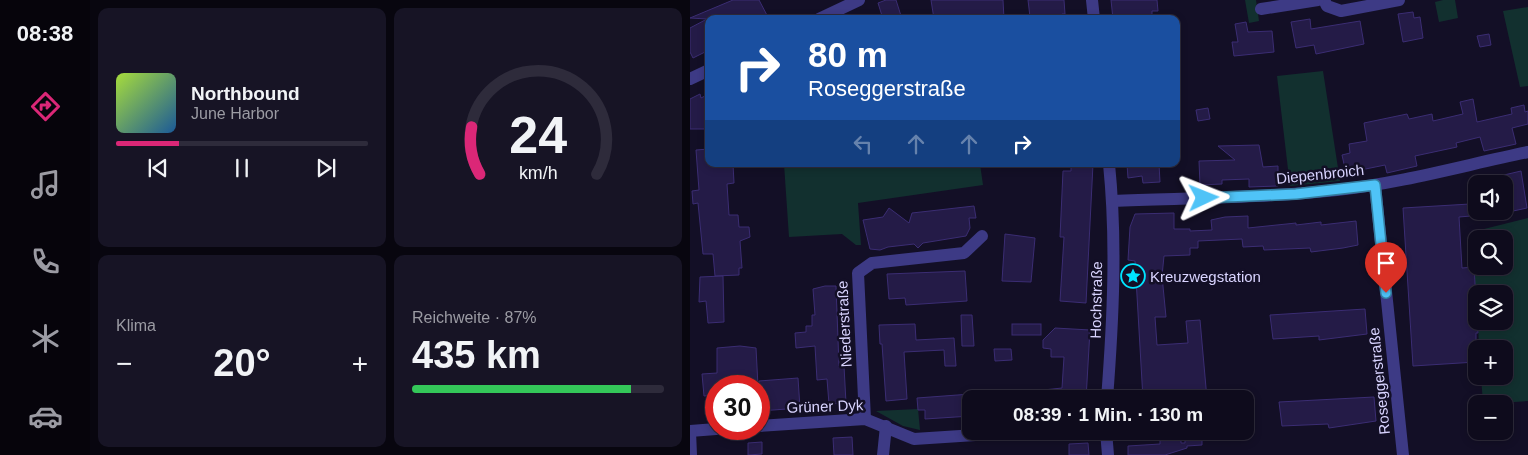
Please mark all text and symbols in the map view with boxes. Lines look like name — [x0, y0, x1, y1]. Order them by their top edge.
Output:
text: 08:38 — [17, 21, 73, 46]
icon: right — [725, 35, 790, 100]
text: 80 m — [808, 35, 888, 74]
text: Roseggerstraße — [808, 76, 966, 101]
text: Northbound — [191, 83, 300, 104]
icon: directions — [28, 89, 63, 124]
text: June Harbor — [191, 105, 279, 122]
text: 24 — [509, 106, 567, 164]
icon: left — [849, 130, 877, 158]
icon: ahead — [902, 130, 930, 158]
icon: ahead — [955, 130, 983, 158]
icon: right — [1008, 130, 1036, 158]
icon: previous — [144, 154, 172, 182]
icon: pause — [228, 154, 256, 182]
icon: next — [312, 154, 340, 182]
street label: Diepenbroich — [1275, 161, 1365, 187]
text: km/h — [519, 163, 557, 183]
icon: music — [28, 167, 63, 202]
position arrow — [1177, 171, 1229, 223]
map controls — [1468, 175, 1513, 440]
button: sound — [1468, 175, 1513, 220]
button: search — [1468, 230, 1513, 275]
pin — [1365, 242, 1407, 293]
icon: phone — [28, 244, 63, 279]
icon: arrive — [1372, 249, 1400, 277]
street label: Hochstraße — [1087, 261, 1105, 339]
place icon: Kreuzwegstation — [1120, 263, 1146, 289]
place label: Kreuzwegstation — [1150, 268, 1261, 285]
street label: Niederstraße — [833, 280, 855, 368]
button: layers — [1468, 285, 1513, 330]
text: Reichweite · 87% — [412, 309, 537, 326]
text: Klima — [116, 317, 156, 334]
icon: climate — [28, 321, 63, 356]
street label: Roseggerstraße — [1365, 327, 1393, 435]
text: 435 km — [412, 334, 541, 376]
button: + — [1468, 340, 1513, 385]
text: 20° — [213, 342, 271, 384]
text: − — [116, 348, 132, 379]
text: + — [352, 348, 368, 379]
speed limit sign: 30 — [705, 375, 770, 440]
button: − — [1468, 395, 1513, 440]
street label: Grüner Dyk — [786, 396, 864, 416]
icon: car — [28, 399, 63, 434]
text: 08:39 · 1 Min. · 130 m — [1013, 404, 1203, 425]

